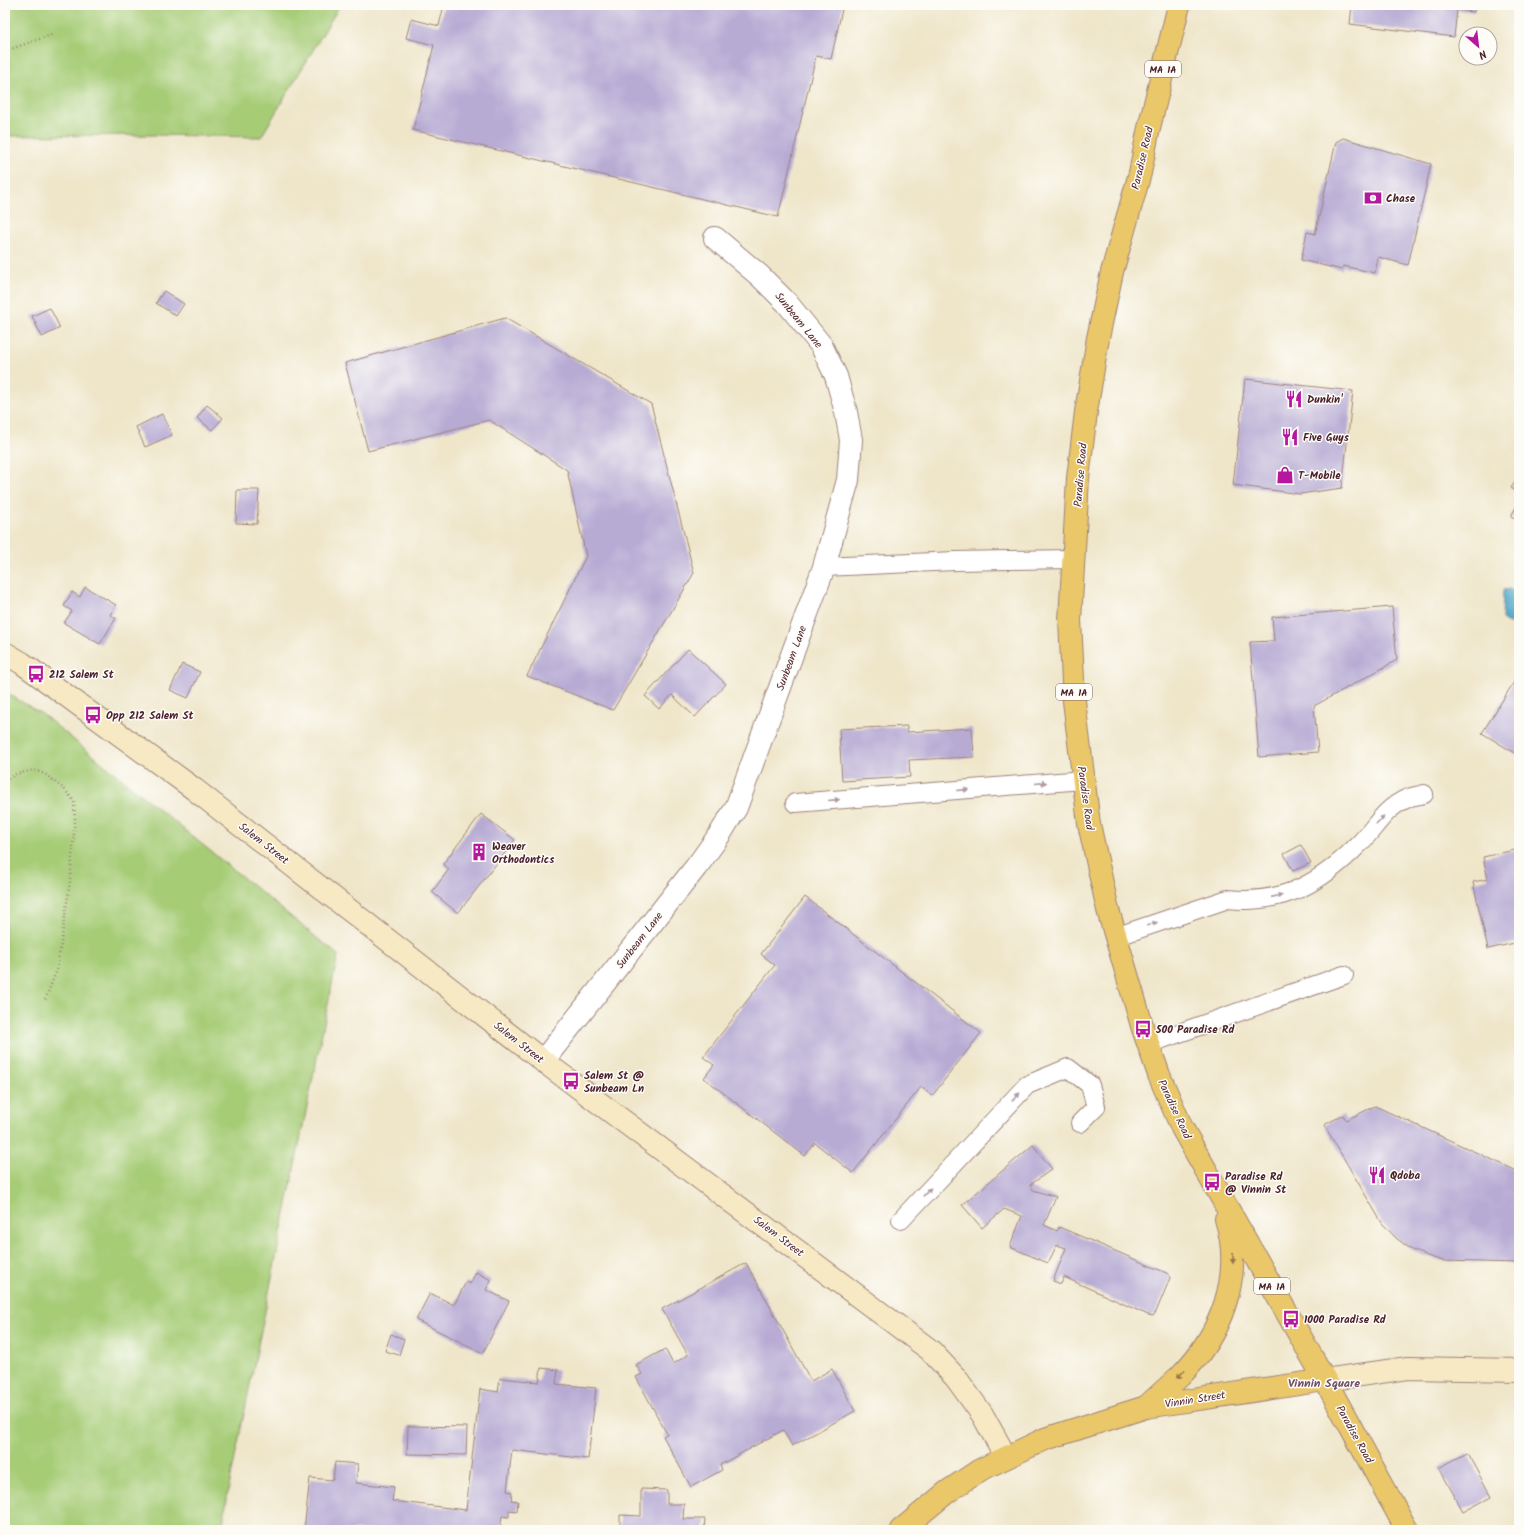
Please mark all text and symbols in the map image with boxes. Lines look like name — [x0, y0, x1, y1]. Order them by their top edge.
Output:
north arrow — [1458, 26, 1498, 66]
text: N — [1475, 44, 1490, 64]
road number: MA 1A — [1145, 61, 1181, 77]
street label: Paradise Road — [1127, 124, 1159, 191]
bank icon: Chase — [1363, 188, 1383, 208]
place label: Chase — [1386, 190, 1416, 208]
street label: Sunbeam Lane — [770, 289, 827, 353]
restaurant icon: Dunkin' — [1284, 389, 1304, 409]
place label: Dunkin' — [1307, 391, 1343, 409]
restaurant icon: Five Guys — [1280, 427, 1300, 447]
place label: Five Guys — [1303, 429, 1350, 447]
street label: Paradise Road — [1069, 442, 1093, 508]
shop icon: T-Mobile — [1275, 465, 1295, 485]
place label: T-Mobile — [1298, 467, 1341, 485]
street label: Sunbeam Lane — [772, 623, 812, 693]
bus stop icon: 212 Salem St — [26, 664, 46, 684]
place label: 212 Salem St — [49, 666, 115, 684]
road number: MA 1A — [1056, 684, 1092, 700]
bus stop icon: Opp 212 Salem St — [83, 705, 103, 725]
place label: Opp 212 Salem St — [106, 707, 195, 725]
street label: Paradise Road — [1072, 765, 1098, 832]
one-way arrow — [1035, 780, 1047, 787]
one-way arrow — [957, 786, 969, 793]
one-way arrow — [827, 797, 840, 804]
one-way arrow — [1375, 815, 1384, 825]
street label: Salem Street — [234, 818, 293, 870]
place label: Weaver Orthodontics — [492, 838, 555, 869]
building icon: Weaver Orthodontics — [469, 842, 489, 862]
one-way arrow — [1271, 892, 1284, 898]
street label: Sunbeam Lane — [612, 908, 668, 973]
one-way arrow — [1146, 921, 1158, 927]
street label: Salem Street — [489, 1017, 548, 1069]
bus stop icon: 500 Paradise Rd — [1133, 1019, 1153, 1039]
place label: 500 Paradise Rd — [1155, 1021, 1235, 1039]
place label: Salem St @ Sunbeam Ln — [584, 1067, 644, 1098]
bus stop icon: Salem St @ Sunbeam Ln — [561, 1071, 581, 1091]
street label: Paradise Road — [1152, 1077, 1196, 1143]
one-way arrow — [1012, 1092, 1021, 1102]
restaurant icon: Qdoba — [1367, 1165, 1387, 1185]
place label: Qdoba — [1390, 1167, 1420, 1185]
place label: Paradise Rd @ Vinnin St — [1225, 1168, 1287, 1199]
bus stop icon: Paradise Rd @ Vinnin St — [1202, 1172, 1222, 1192]
one-way arrow — [923, 1187, 932, 1197]
street label: Salem Street — [749, 1212, 808, 1262]
one-way arrow — [1230, 1252, 1236, 1265]
road number: MA 1A — [1254, 1278, 1290, 1294]
bus stop icon: 1000 Paradise Rd — [1281, 1309, 1301, 1329]
place label: 1000 Paradise Rd — [1304, 1311, 1387, 1329]
one-way arrow — [1176, 1369, 1186, 1379]
district label: Vinnin Square — [1288, 1374, 1360, 1393]
street label: Vinnin Street — [1164, 1386, 1227, 1414]
street label: Paradise Road — [1331, 1402, 1378, 1467]

